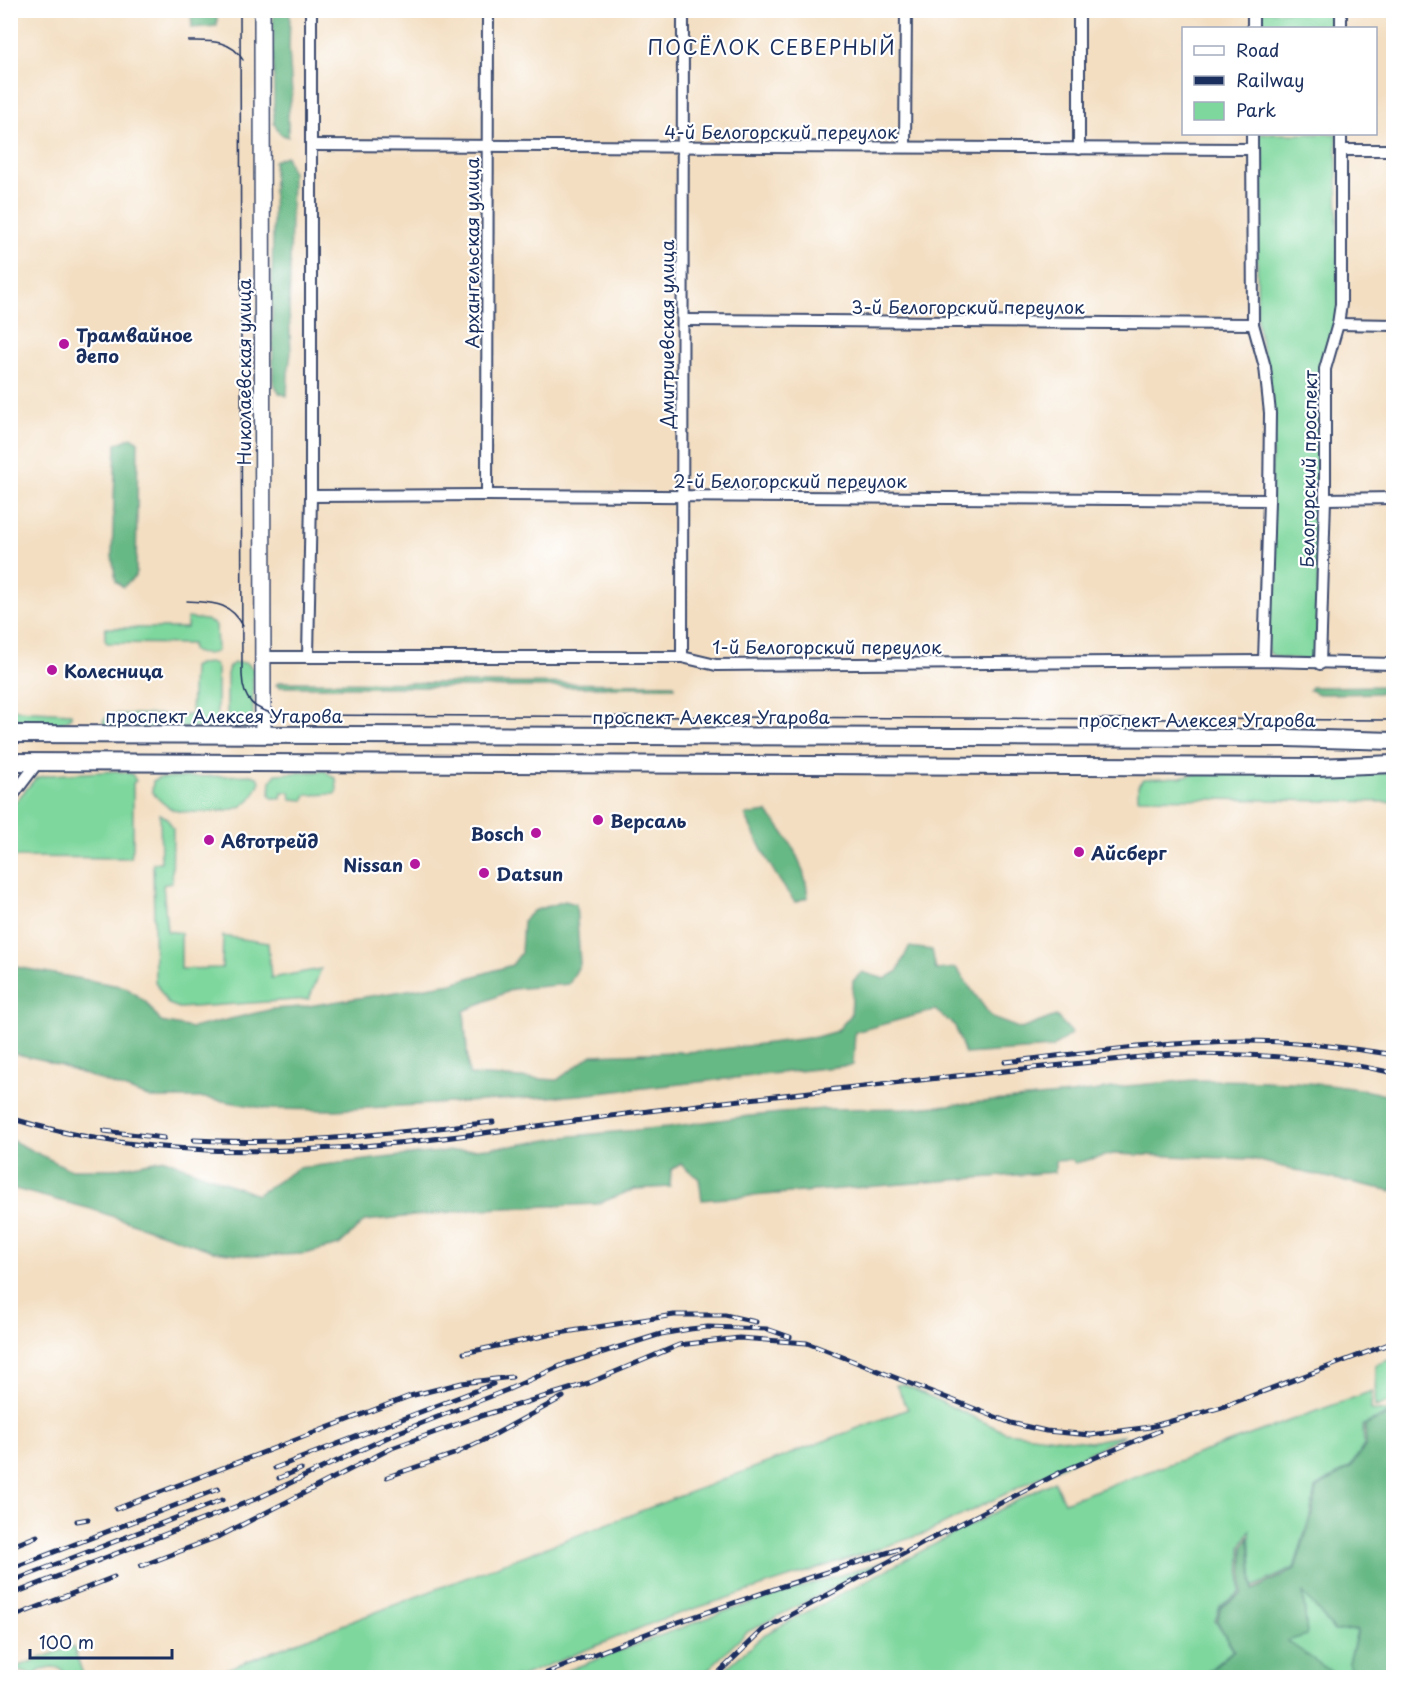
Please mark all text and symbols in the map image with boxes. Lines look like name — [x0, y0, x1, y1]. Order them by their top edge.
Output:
legend — [1182, 27, 1377, 135]
district label: ПОСЁЛОК СЕВЕРНЫЙ — [648, 32, 896, 62]
text: Road — [1236, 36, 1280, 63]
text: Railway — [1236, 66, 1304, 93]
text: Park — [1236, 96, 1276, 123]
street label: 4-й Белогорский переулок — [664, 118, 898, 145]
street label: Архангельская улица — [458, 157, 485, 348]
street label: Дмитриевская улица — [653, 239, 680, 429]
street label: Николаевская улица — [230, 278, 257, 465]
street label: 3-й Белогорский переулок — [851, 293, 1085, 320]
place label: Трамвайное депо — [76, 321, 193, 369]
marker: Трамвайное депо — [57, 337, 71, 351]
street label: Белогорский проспект — [1293, 370, 1323, 568]
street label: 2-й Белогорский переулок — [673, 467, 907, 494]
street label: 1-й Белогорский переулок — [712, 633, 942, 660]
place label: Колесница — [64, 657, 164, 684]
marker: Колесница — [45, 663, 59, 677]
street label: проспект Алексея Угарова — [105, 702, 344, 729]
street label: проспект Алексея Угарова — [592, 703, 831, 730]
street label: проспект Алексея Угарова — [1078, 706, 1317, 733]
place label: Версаль — [610, 807, 687, 834]
marker: Версаль — [591, 813, 605, 827]
place label: Bosch — [470, 820, 524, 847]
marker: Bosch — [529, 826, 543, 840]
place label: Автотрейд — [221, 827, 318, 854]
marker: Автотрейд — [202, 833, 216, 847]
place label: Айсберг — [1090, 839, 1167, 866]
marker: Айсберг — [1072, 845, 1086, 859]
place label: Nissan — [343, 851, 403, 878]
marker: Nissan — [408, 857, 422, 871]
place label: Datsun — [496, 860, 563, 887]
marker: Datsun — [477, 866, 491, 880]
scale bar — [30, 1622, 172, 1660]
text: 100 m — [39, 1628, 94, 1655]

